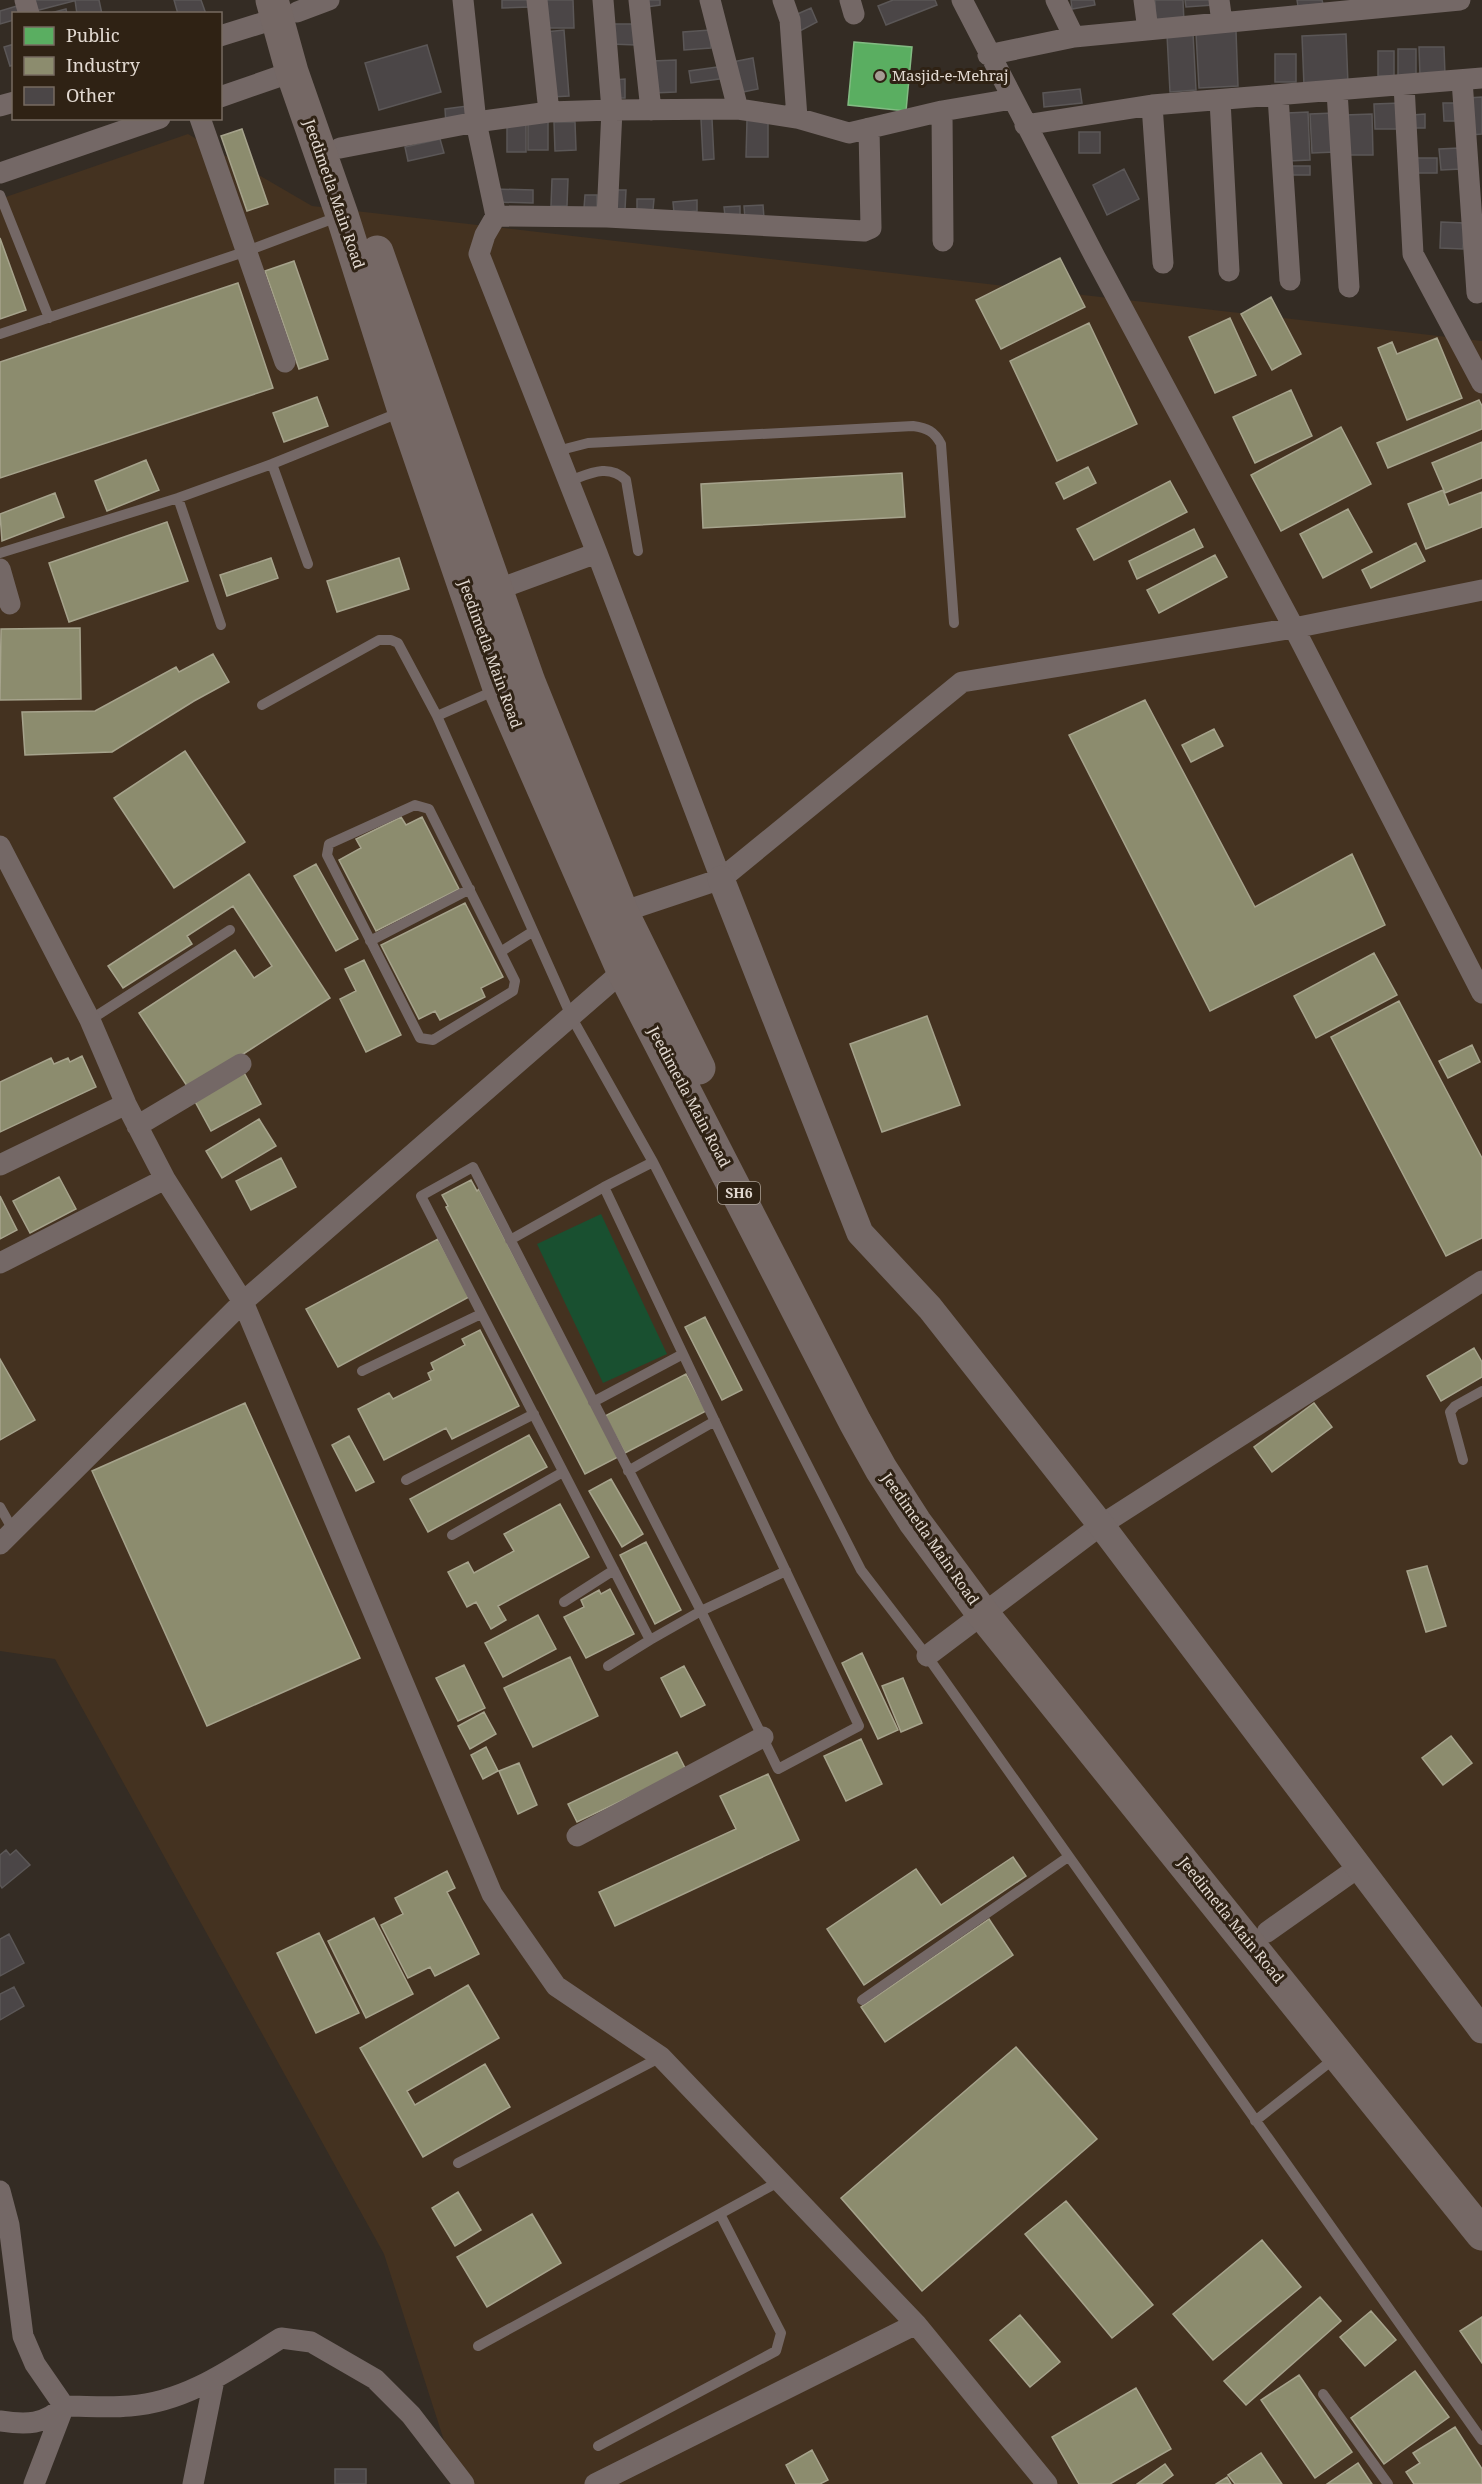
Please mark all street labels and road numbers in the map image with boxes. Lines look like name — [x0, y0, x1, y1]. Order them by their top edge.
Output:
street label: Jeedimetla Main Road — [300, 115, 370, 271]
street label: Jeedimetla Main Road — [454, 576, 527, 731]
street label: Jeedimetla Main Road — [644, 1022, 736, 1171]
road number: SH6 — [718, 1182, 760, 1204]
street label: Jeedimetla Main Road — [877, 1468, 984, 1608]
street label: Jeedimetla Main Road — [1174, 1851, 1289, 1987]

